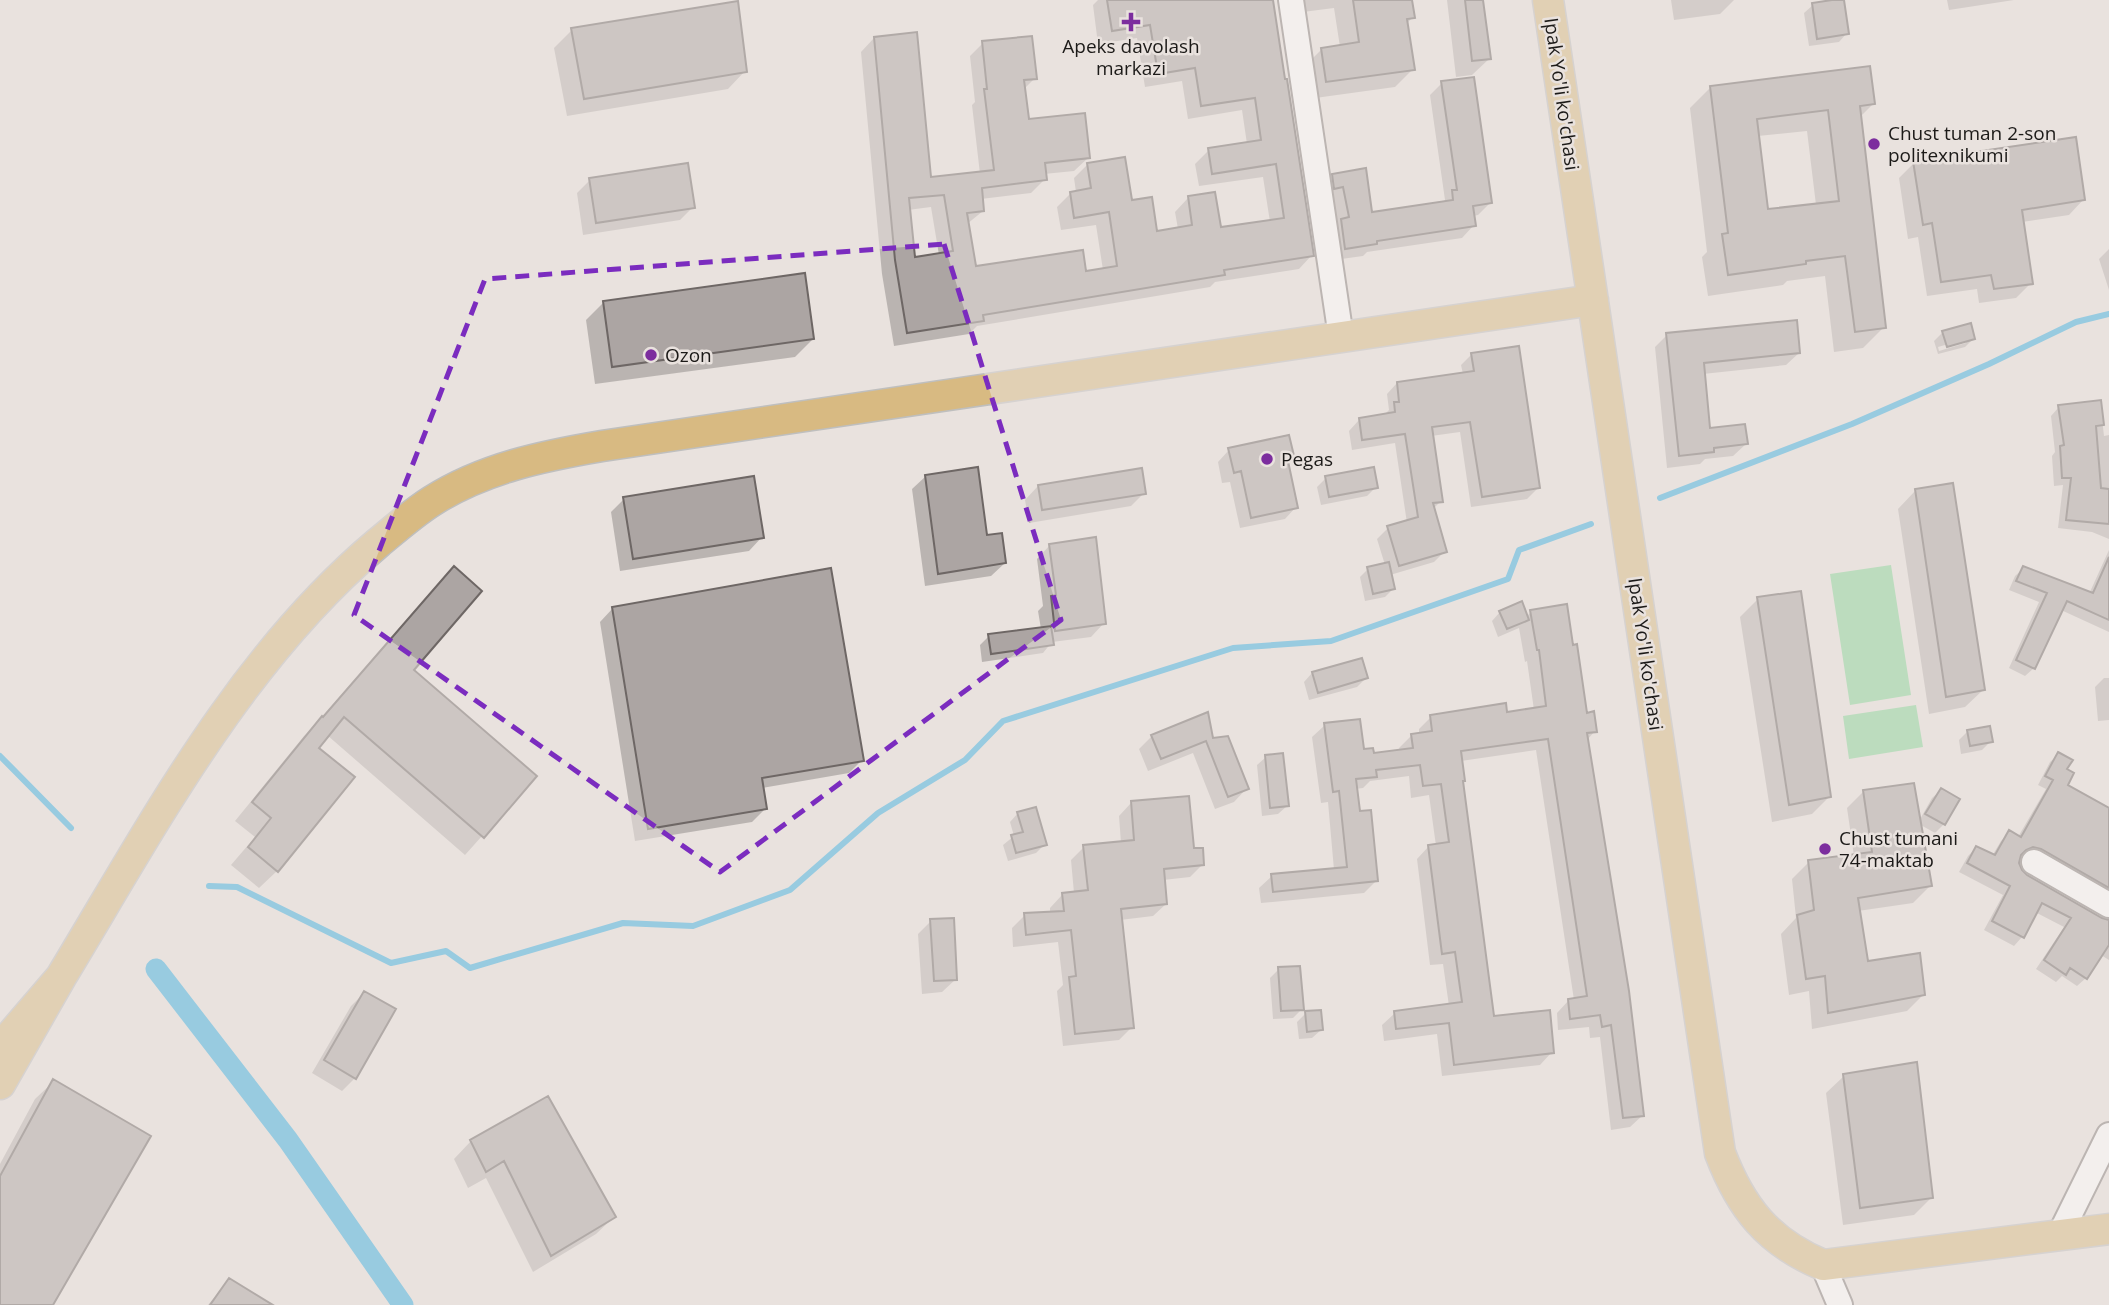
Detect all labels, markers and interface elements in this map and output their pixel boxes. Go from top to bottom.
marker: Apeks davolash markazi [1121,12,1141,32]
street label: Ipak Yo'li ko'chasi [1538,16,1586,172]
place label: Apeks davolash markazi [1062,33,1200,81]
place label: Chust tuman 2-son politexnikumi [1888,120,2056,168]
marker: Chust tuman 2-son politexnikumi [1866,136,1882,152]
place label: Ozon [665,342,712,368]
marker: Ozon [643,347,659,363]
place label: Pegas [1281,446,1333,472]
marker: Pegas [1259,451,1275,467]
street label: Ipak Yo'li ko'chasi [1622,576,1670,732]
place label: Chust tumani 74-maktab [1839,825,1958,873]
marker: Chust tumani 74-maktab [1817,841,1833,857]

